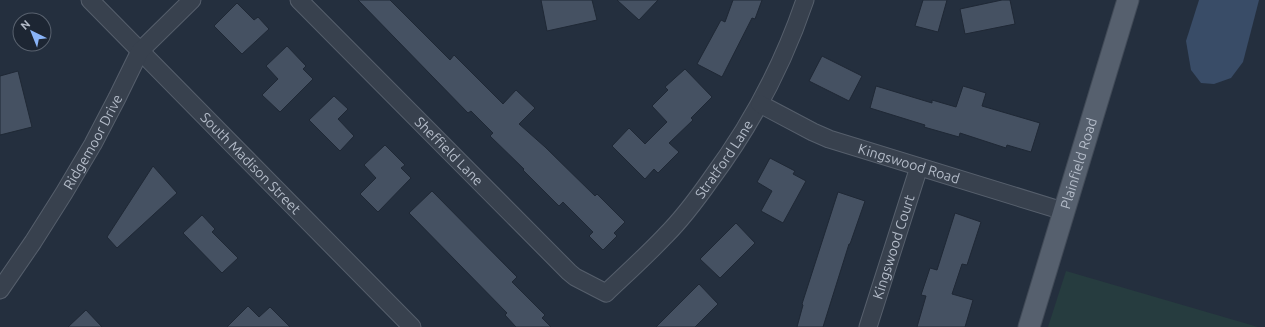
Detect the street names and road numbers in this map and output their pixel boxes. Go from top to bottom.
street label: Ridgemoor Drive [60,92,126,192]
street label: South Madison Street [197,109,304,218]
street label: Sheffield Lane [412,114,486,189]
street label: Plainfield Road [1057,116,1100,211]
street label: Stratford Lane [692,117,756,202]
street label: Kingswood Road [856,140,962,187]
street label: Kingswood Court [869,192,918,301]

